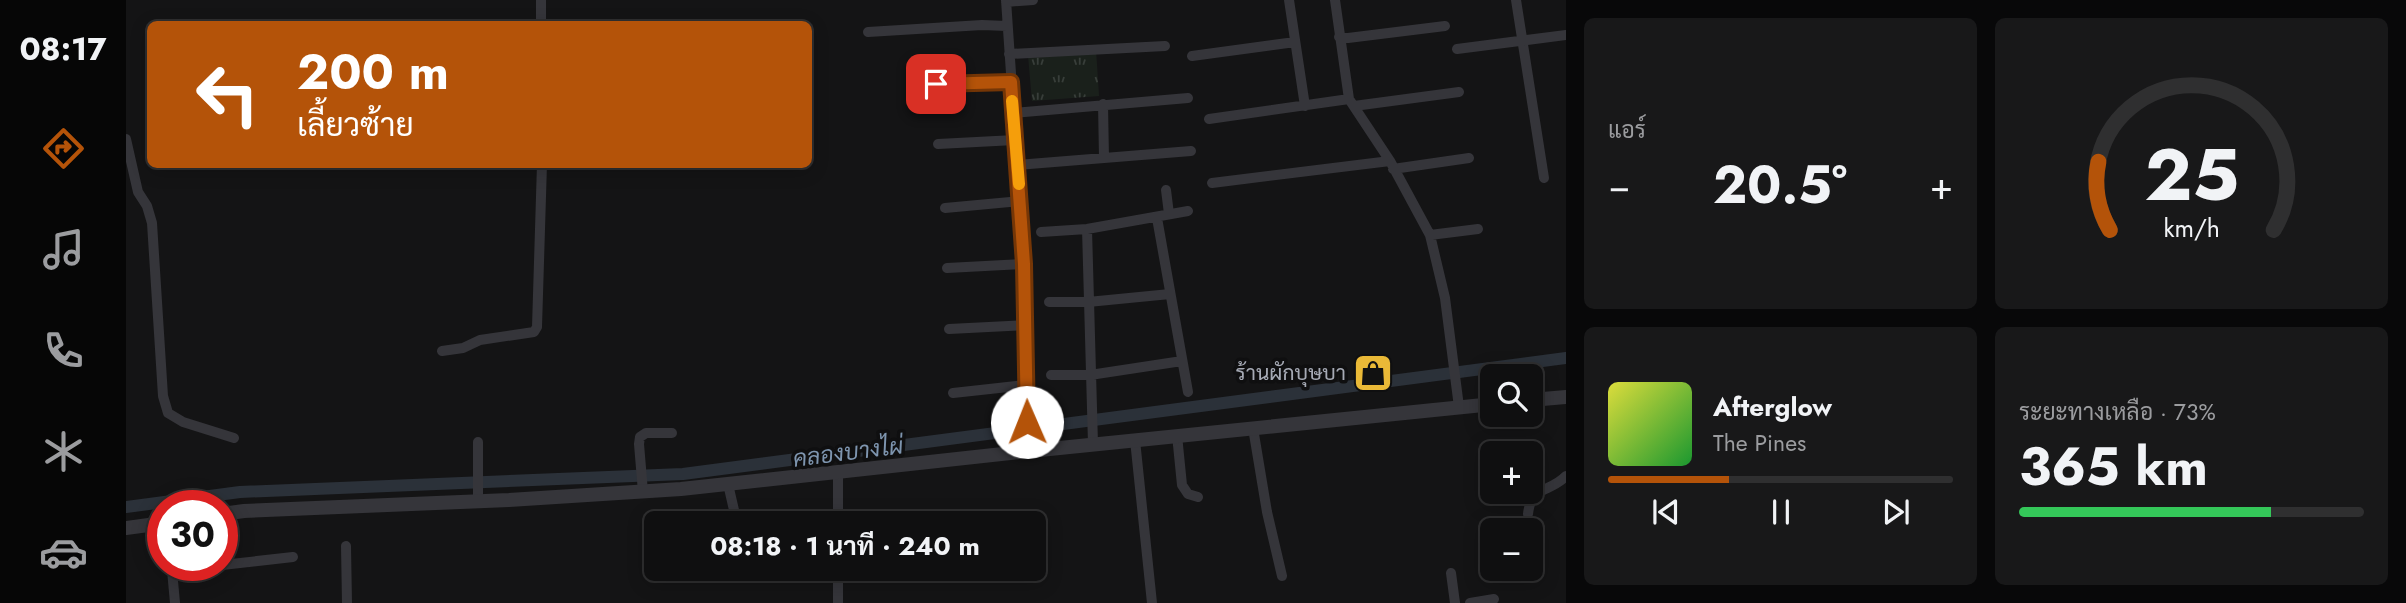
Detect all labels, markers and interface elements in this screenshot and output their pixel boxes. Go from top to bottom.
text: 08:17 [19,26,107,72]
text: 200 m [297,37,449,107]
icon: left [182,49,273,140]
pin [906,54,966,114]
icon: arrive [917,65,955,103]
text: เลี้ยวซ้าย [297,102,414,148]
text: แอร์ [1608,113,1646,147]
text: 25 [2144,122,2239,227]
icon: directions [39,124,88,173]
text: 20.5° [1713,147,1847,223]
text: − [1608,158,1630,213]
text: + [1930,158,1953,213]
text: km/h [2163,209,2220,245]
icon: music [39,225,88,274]
icon: phone [39,326,88,375]
shop icon: ร้านผักบุษบา [1352,352,1394,394]
place label: ร้านผักบุษบา [1236,358,1346,388]
map controls [1480,364,1543,581]
button: search [1480,364,1543,427]
position arrow [990,385,1064,459]
text: Afterglow [1713,388,1832,426]
text: ระยะทางเหลือ · 73% [2019,395,2216,429]
text: The Pines [1713,426,1806,460]
icon: climate [39,427,88,476]
water label: คลองบางไผ่ [791,428,906,476]
text: 365 km [2019,429,2208,505]
button: + [1480,441,1543,504]
speed limit sign: 30 [147,490,238,581]
icon: previous [1647,493,1685,531]
icon: pause [1762,493,1800,531]
icon: next [1877,493,1915,531]
button: − [1480,518,1543,581]
text: 08:18 · 1 นาที · 240 m [710,527,980,565]
icon: car [39,528,88,577]

